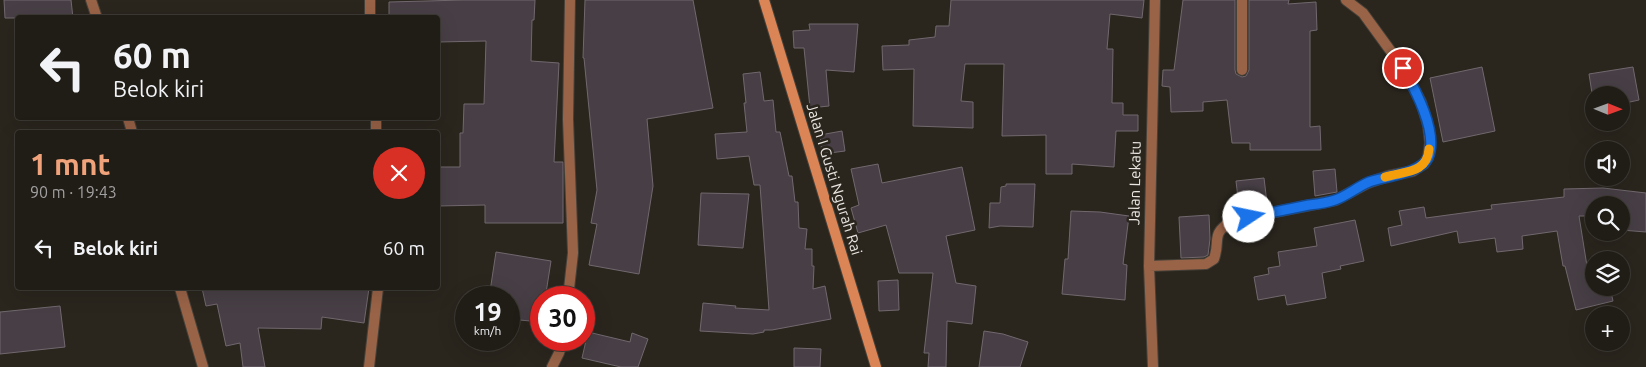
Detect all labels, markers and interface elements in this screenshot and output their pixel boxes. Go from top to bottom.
icon: left [30,35,95,100]
text: 60 m [113,35,191,75]
pin [1382,47,1424,89]
icon: arrive [1389,54,1417,82]
text: Belok kiri [113,76,204,101]
north arrow [1585,86,1630,131]
map controls [1585,86,1630,351]
street label: Jalan I Gusti Ngurah Rai [803,101,866,257]
street label: Jalan Lekatu [1125,141,1144,225]
button: sound [1585,141,1630,186]
text: 1 mnt [30,147,110,181]
button: close [373,147,425,199]
text: 90 m · 19:43 [30,183,117,201]
position arrow [1222,190,1274,242]
button: search [1585,196,1630,241]
icon: left [30,234,58,262]
text: Belok kiri [73,237,158,259]
text: 60 m [383,237,425,259]
button: layers [1585,251,1630,296]
speed limit sign: 30 [530,286,595,351]
text: 19 [473,298,502,326]
button: + [1585,306,1630,351]
text: km/h [474,324,501,337]

